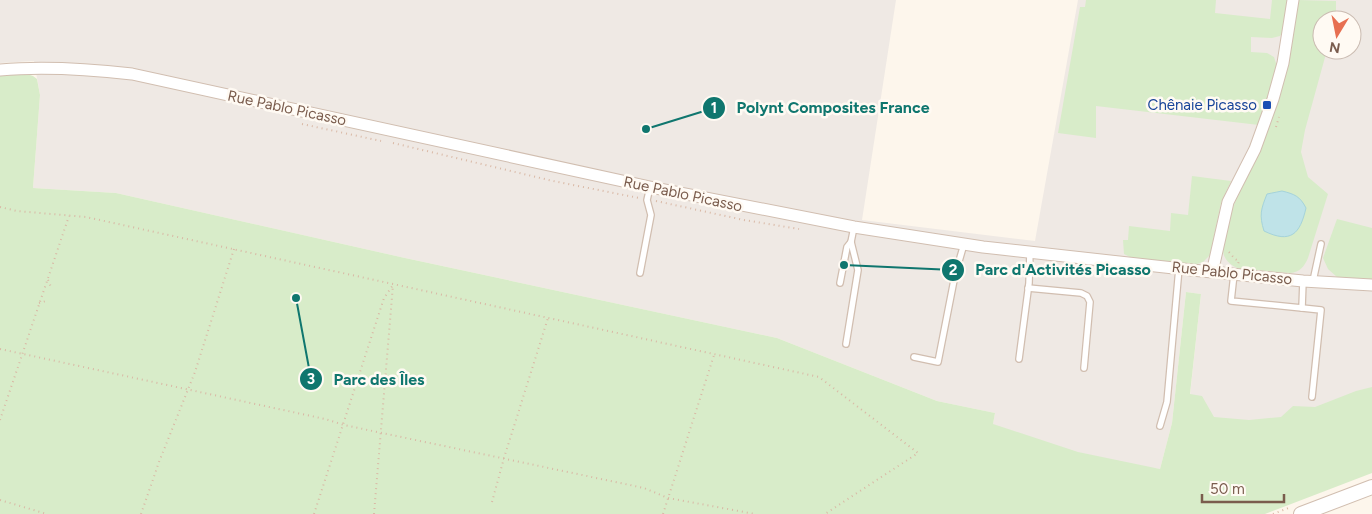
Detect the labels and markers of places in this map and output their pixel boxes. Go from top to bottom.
callout: Polynt Composites France [701,92,939,123]
place label: Chênaie Picasso [1148,96,1257,114]
marker: Chênaie Picasso [1261,99,1273,111]
callout: Parc d'Activités Picasso [940,254,1161,285]
callout: Parc des Îles [299,364,435,395]

